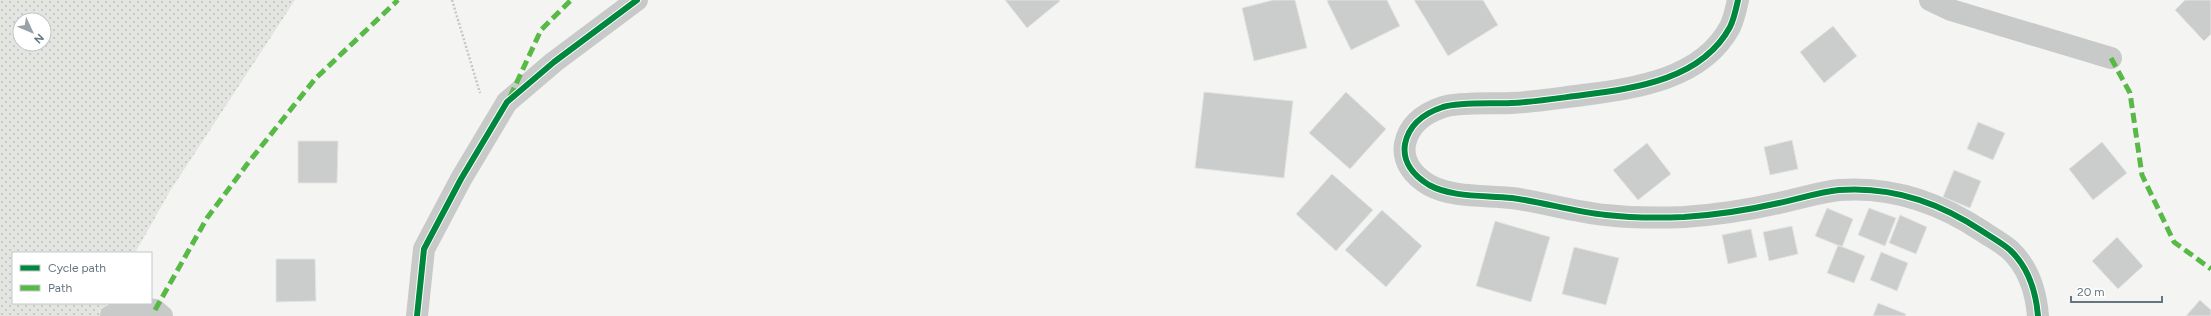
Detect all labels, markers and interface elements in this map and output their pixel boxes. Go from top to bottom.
north arrow [12,12,52,52]
text: N [31,31,46,46]
legend [12,252,152,304]
text: Cycle path [48,261,106,275]
scale bar [2071,278,2162,304]
text: Path [48,281,72,295]
text: 20 m [2077,285,2105,299]

